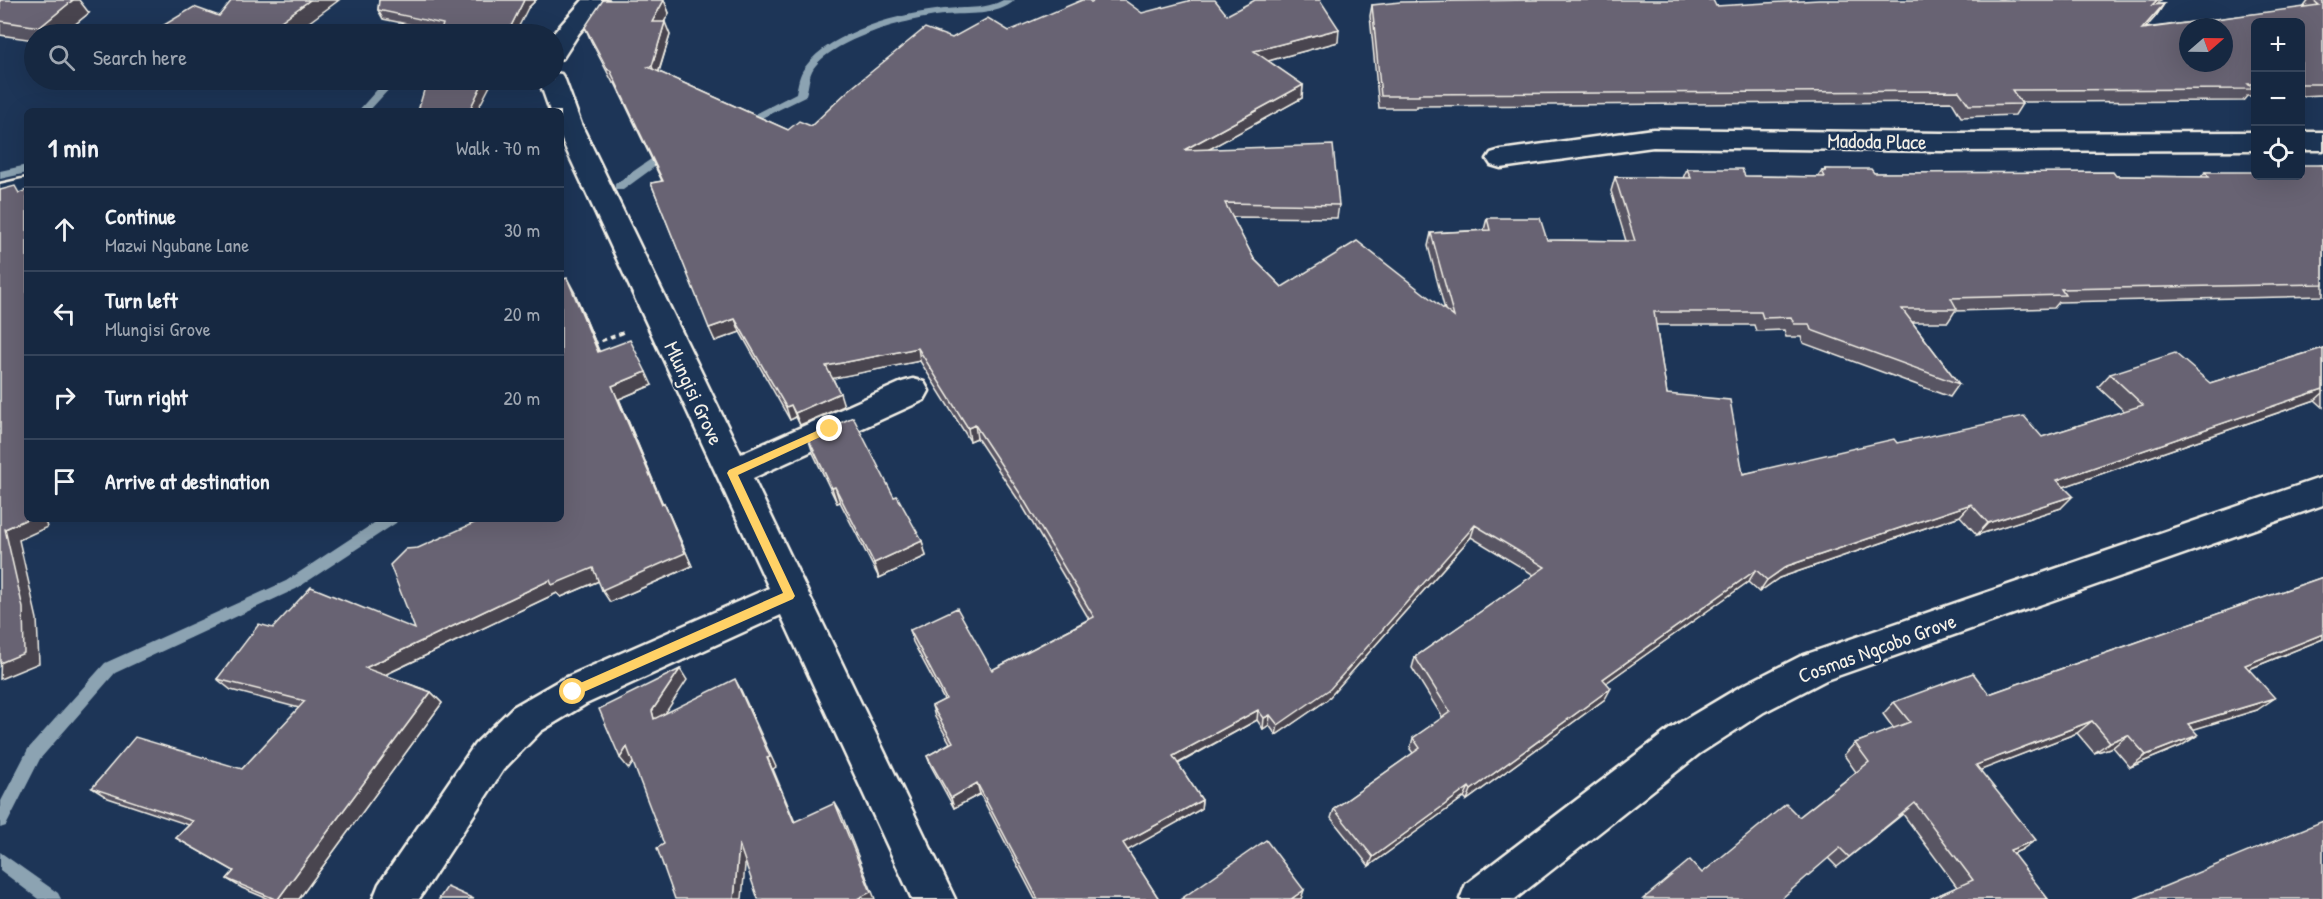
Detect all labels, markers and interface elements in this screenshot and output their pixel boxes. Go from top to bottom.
north arrow [2179,18,2233,72]
map controls [2251,18,2305,180]
button: + [2251,18,2305,72]
search box [24,24,564,90]
icon: search [45,41,78,74]
text: Search here [93,42,187,72]
button: − [2251,72,2305,126]
street label: Madoda Place [1827,126,1927,156]
button: locate [2251,126,2305,180]
text: 1 min [48,130,99,165]
text: Walk · 70 m [456,134,540,161]
text: Continue [105,201,176,231]
icon: ahead [48,213,81,246]
text: 30 m [504,216,540,243]
text: Mazwi Ngubane Lane [105,231,249,258]
text: Turn left [105,285,178,315]
icon: left [48,297,81,330]
text: 20 m [503,300,540,327]
text: Mlungisi Grove [105,315,211,342]
street label: Mlungisi Grove [657,337,731,449]
icon: right [48,381,81,414]
text: Turn right [105,382,188,412]
text: 20 m [503,384,540,411]
route end [816,415,842,441]
icon: arrive [48,465,81,498]
text: Arrive at destination [105,466,270,496]
street label: Cosmas Ngcobo Grove [1794,606,1960,690]
route start [559,678,585,704]

